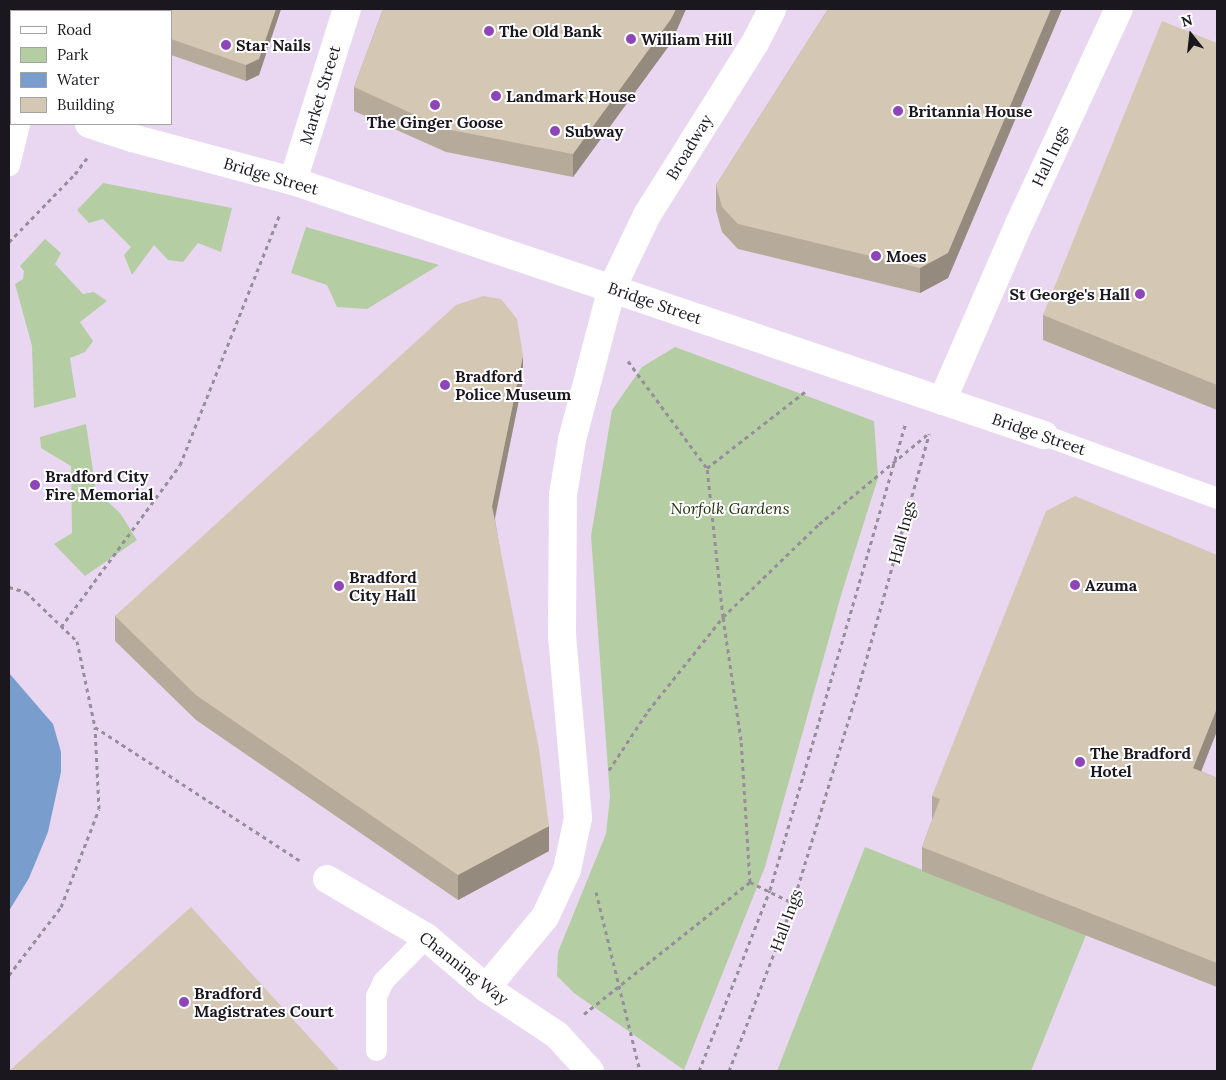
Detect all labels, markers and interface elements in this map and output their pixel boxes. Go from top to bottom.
legend [10,10,172,125]
north arrow [1166,10,1216,60]
text: N [1179,10,1195,31]
text: Road [57,20,92,39]
place label: The Old Bank [499,21,602,41]
marker: The Old Bank [483,25,495,37]
place label: William Hill [641,29,733,49]
marker: William Hill [625,33,637,45]
place label: Star Nails [236,35,311,55]
marker: Star Nails [220,39,232,51]
street label: Market Street [296,43,344,147]
text: Park [57,45,88,64]
text: Water [57,70,99,89]
place label: Landmark House [506,86,636,106]
marker: Landmark House [490,90,502,102]
text: Building [57,95,114,114]
marker: The Ginger Goose [429,99,441,111]
place label: Britannia House [908,101,1032,121]
marker: Britannia House [892,105,904,117]
street label: Broadway [662,111,716,183]
place label: The Ginger Goose [367,112,503,132]
place label: Subway [565,121,623,141]
street label: Hall Ings [1028,123,1072,189]
marker: Subway [549,125,561,137]
street label: Bridge Street [221,153,321,199]
place label: Moes [886,246,927,266]
marker: Moes [870,250,882,262]
street label: Bridge Street [606,278,704,328]
place label: St George's Hall [1009,284,1130,304]
marker: St George's Hall [1134,288,1146,300]
place label: Bradford Police Museum [455,366,571,404]
marker: Bradford Police Museum [439,379,451,391]
street label: Bridge Street [990,409,1088,459]
place label: Bradford City Fire Memorial [45,466,153,504]
marker: Bradford City Fire Memorial [29,479,41,491]
park label: Norfolk Gardens [670,498,790,518]
street label: Hall Ings [884,498,920,566]
place label: Bradford City Hall [349,567,417,605]
place label: Azuma [1085,575,1137,595]
marker: Azuma [1069,579,1081,591]
marker: Bradford City Hall [333,580,345,592]
place label: The Bradford Hotel [1090,743,1191,781]
marker: The Bradford Hotel [1074,756,1086,768]
street label: Hall Ings [766,886,806,954]
street label: Channing Way [416,927,512,1009]
place label: Bradford Magistrates Court [194,983,334,1021]
marker: Bradford Magistrates Court [178,996,190,1008]

